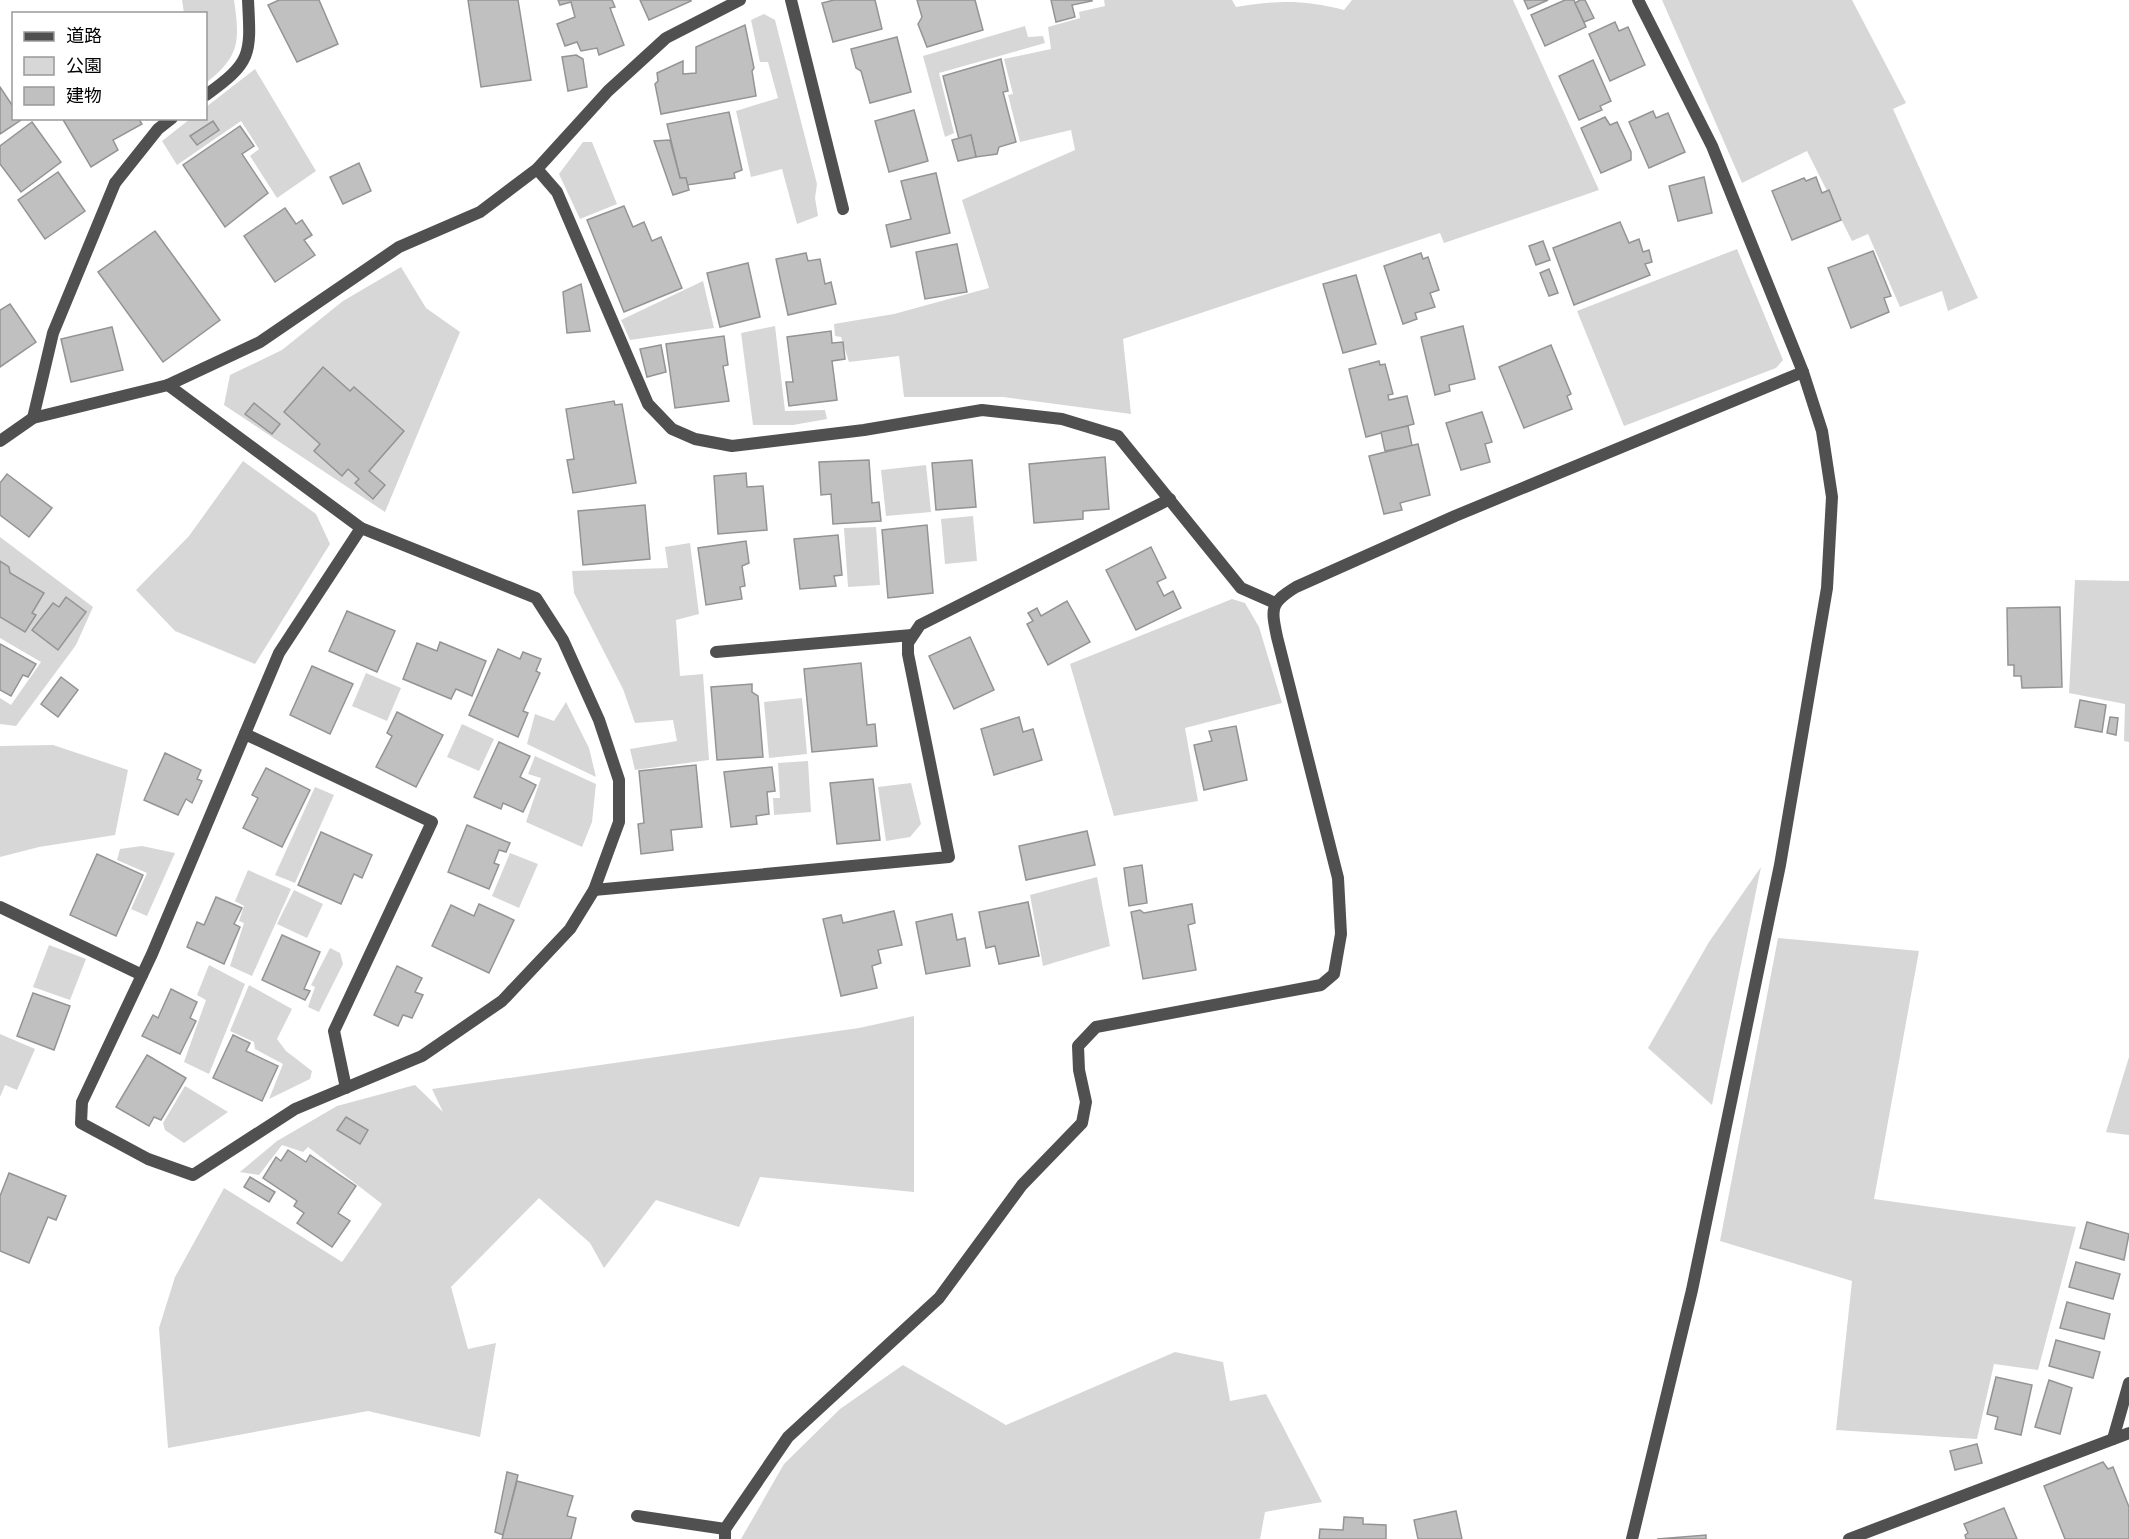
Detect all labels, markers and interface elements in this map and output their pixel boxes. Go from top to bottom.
legend [12,12,207,120]
text: 道路 [66,24,102,46]
text: 公園 [66,54,102,76]
text: 建物 [66,84,102,106]

